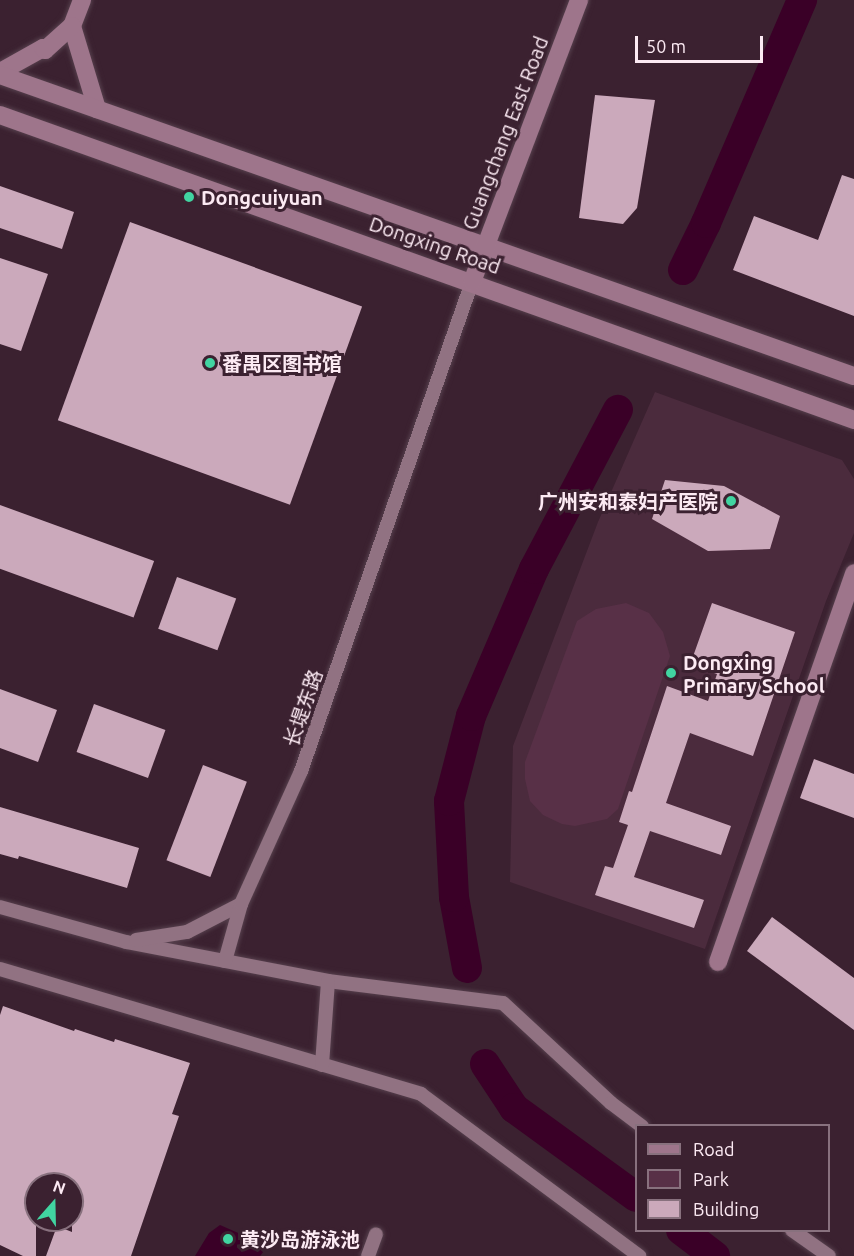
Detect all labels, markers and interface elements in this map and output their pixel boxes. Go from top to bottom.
scale bar [638,24,766,62]
street label: Guangchang East Road [457,33,553,233]
text: 50 m [646,36,686,56]
place label: Dongcuiyuan [201,185,323,209]
marker: Dongcuiyuan [182,190,196,204]
street label: Dongxing Road [366,211,504,279]
place label: 番禺区图书馆 [222,351,342,375]
marker: 番禺区图书馆 [203,356,217,370]
place label: 广州安和泰妇产医院 [538,489,718,513]
marker: 广州安和泰妇产医院 [722,492,740,510]
place label: Dongxing Primary School [683,650,825,697]
street label: 长堤东路 [279,666,327,750]
marker: Dongxing Primary School [664,666,678,680]
legend [635,1124,830,1232]
text: Road [693,1139,735,1159]
text: Park [693,1169,729,1189]
north arrow [24,1172,84,1232]
text: N [51,1176,68,1197]
text: Building [693,1199,759,1219]
place label: 黄沙岛游泳池 [240,1227,360,1251]
marker: 黄沙岛游泳池 [221,1232,235,1246]

